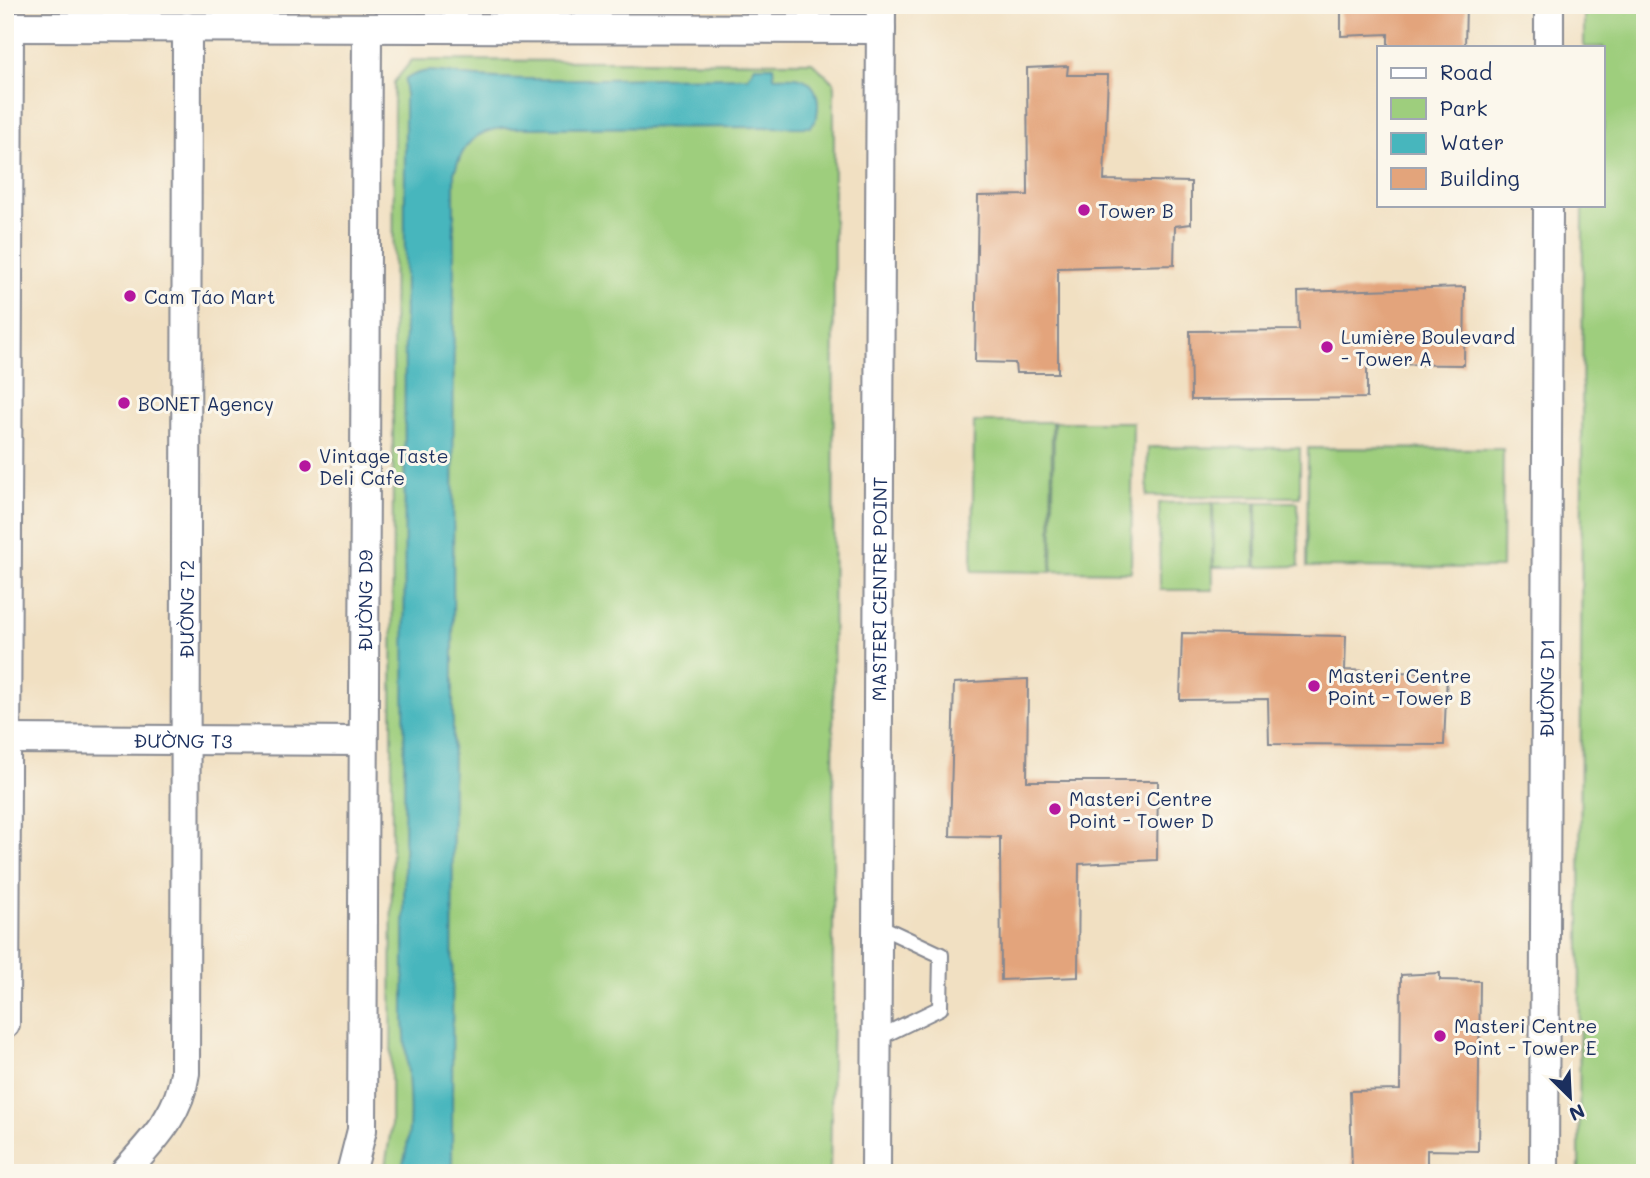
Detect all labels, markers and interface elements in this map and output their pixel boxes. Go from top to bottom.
legend [1377,46,1604,206]
text: Road [1440,58,1492,85]
text: Park [1440,94,1488,121]
text: Water [1440,128,1504,155]
text: Building [1440,164,1520,191]
place label: Tower B [1098,198,1174,223]
marker: Tower B [1076,202,1092,218]
place label: Cam Táo Mart [144,284,275,309]
marker: Cam Táo Mart [122,288,138,304]
place label: Lumière Boulevard - Tower A [1341,324,1515,371]
marker: Lumière Boulevard - Tower A [1319,339,1335,355]
place label: BONET Agency [138,391,274,416]
marker: BONET Agency [116,395,132,411]
place label: Vintage Taste Deli Cafe [319,443,448,490]
marker: Vintage Taste Deli Cafe [297,458,313,474]
street label: MASTERI CENTRE POINT [866,476,891,702]
street label: ĐƯỜNG D9 [352,550,377,651]
street label: ĐƯỜNG T2 [173,560,198,658]
street label: ĐƯỜNG D1 [1533,639,1559,737]
place label: Masteri Centre Point - Tower B [1328,663,1472,710]
marker: Masteri Centre Point - Tower B [1306,678,1322,694]
street label: ĐƯỜNG T3 [133,727,233,753]
place label: Masteri Centre Point - Tower D [1069,786,1214,833]
marker: Masteri Centre Point - Tower D [1047,801,1063,817]
place label: Masteri Centre Point - Tower E [1454,1013,1597,1060]
marker: Masteri Centre Point - Tower E [1432,1028,1448,1044]
north arrow [1534,1062,1604,1132]
text: N [1565,1099,1589,1127]

